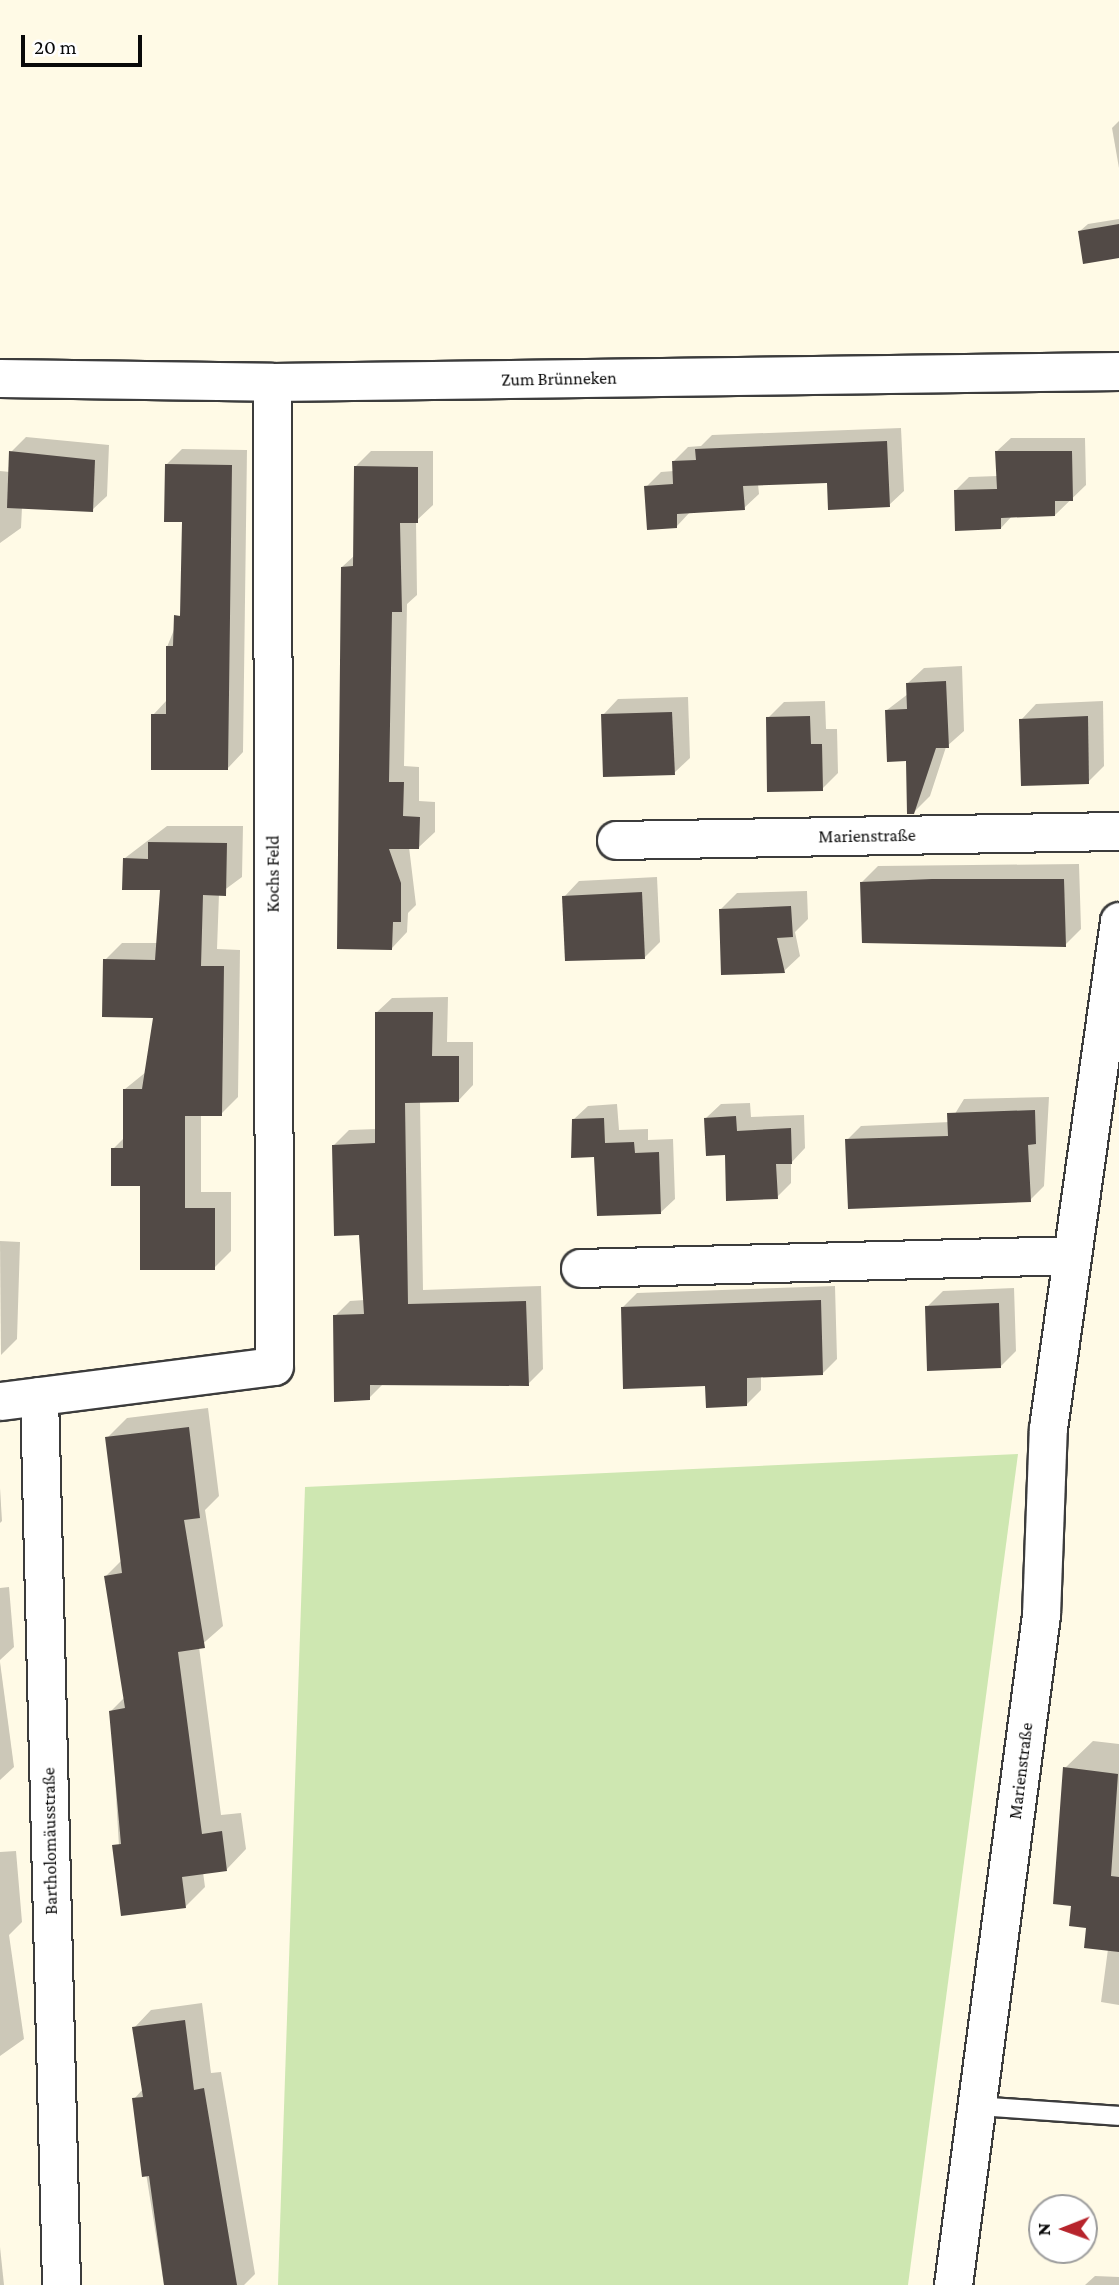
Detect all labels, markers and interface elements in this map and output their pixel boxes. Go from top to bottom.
scale bar [24,21,145,65]
text: 20 m [34,35,77,59]
street label: Zum Brünneken [501,367,617,391]
street label: Marienstraße [818,824,916,848]
street label: Kochs Feld [262,835,284,913]
street label: Marienstraße [1004,1721,1038,1821]
street label: Bartholomäusstraße [38,1767,62,1915]
north arrow [1028,2194,1098,2264]
text: N [1033,2223,1054,2236]

